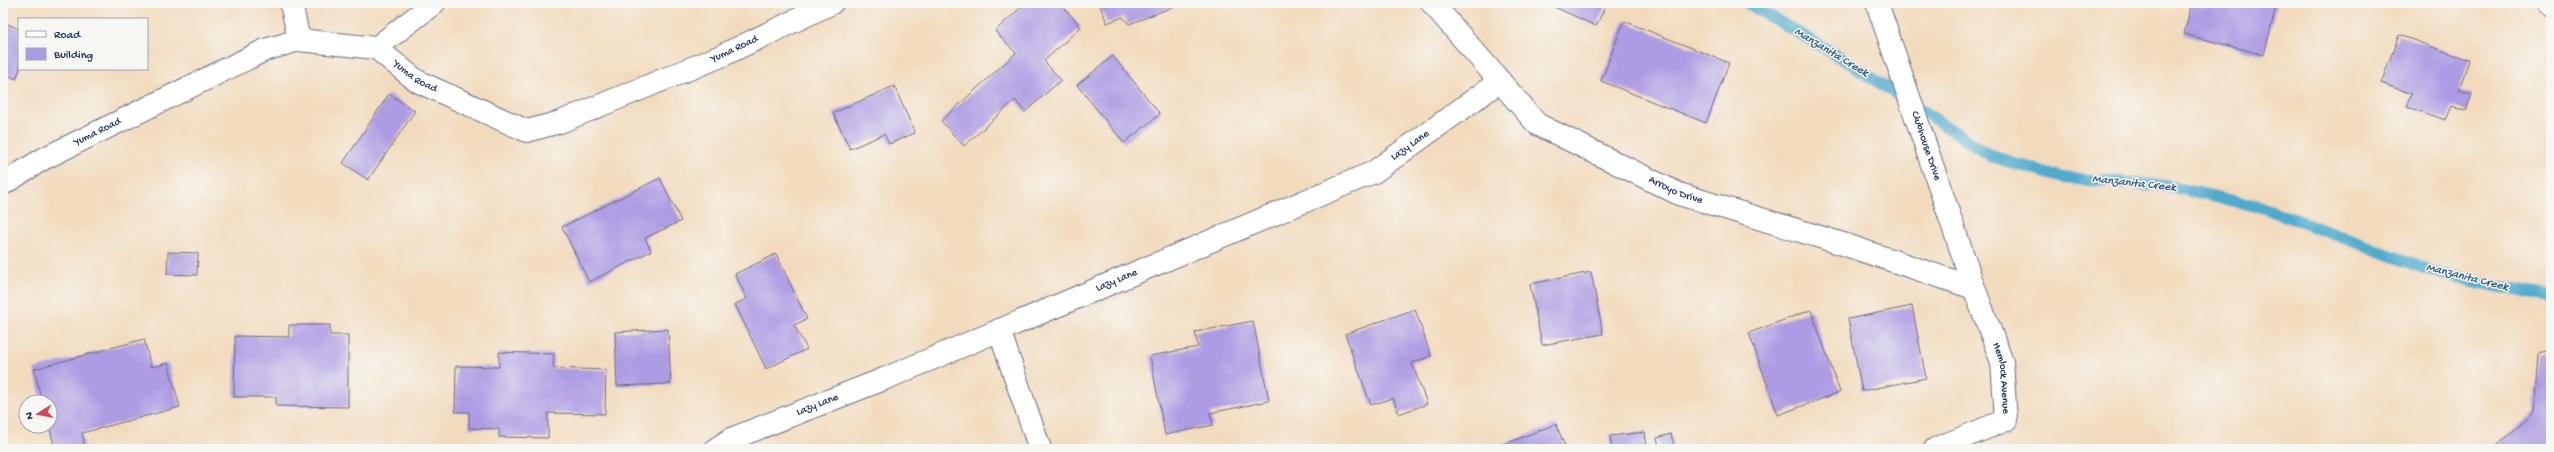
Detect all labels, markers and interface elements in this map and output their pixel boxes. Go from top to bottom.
legend [18,18,148,70]
water label: Manzanita Creek [1791,25,1872,81]
text: Road [54,29,81,43]
street label: Yuma Road [708,33,761,66]
text: Building [53,49,93,63]
street label: Yuma Road [390,57,440,96]
street label: Clubhouse Drive [1908,110,1943,183]
street label: Yuma Road [71,115,124,149]
street label: Lazy Lane [1389,128,1432,164]
water label: Manzanita Creek [2092,173,2178,196]
street label: Arroyo Drive [1646,174,1704,207]
water label: Manzanita Creek [2425,261,2511,295]
street label: Lazy Lane [1094,266,1140,295]
street label: Hemlock Avenue [1989,341,2012,415]
street label: Lazy Lane [795,391,841,419]
north arrow [18,394,58,434]
text: N [24,411,37,420]

